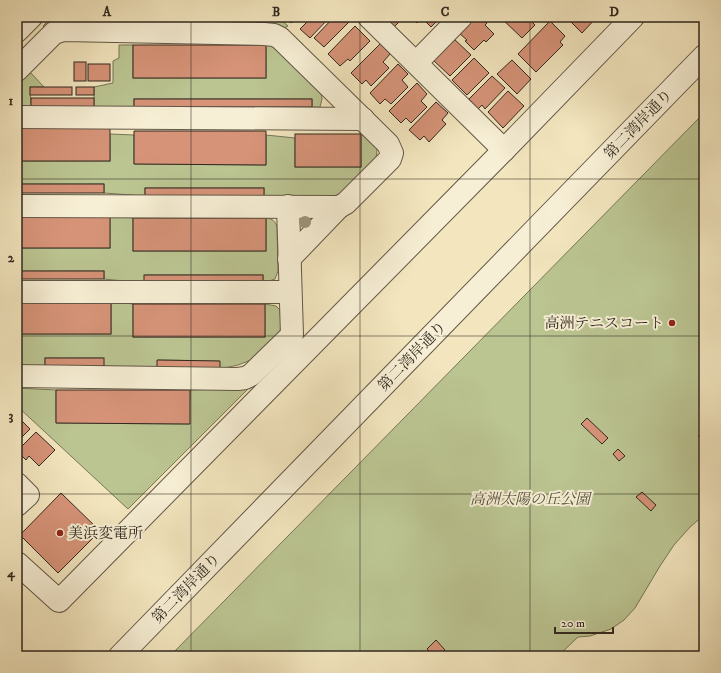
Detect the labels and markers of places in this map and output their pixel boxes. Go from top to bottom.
place label: 高洲テニスコート [545,314,664,333]
marker: 高洲テニスコート [667,318,677,328]
place label: 美浜変電所 [68,524,143,543]
marker: 美浜変電所 [55,528,65,538]

